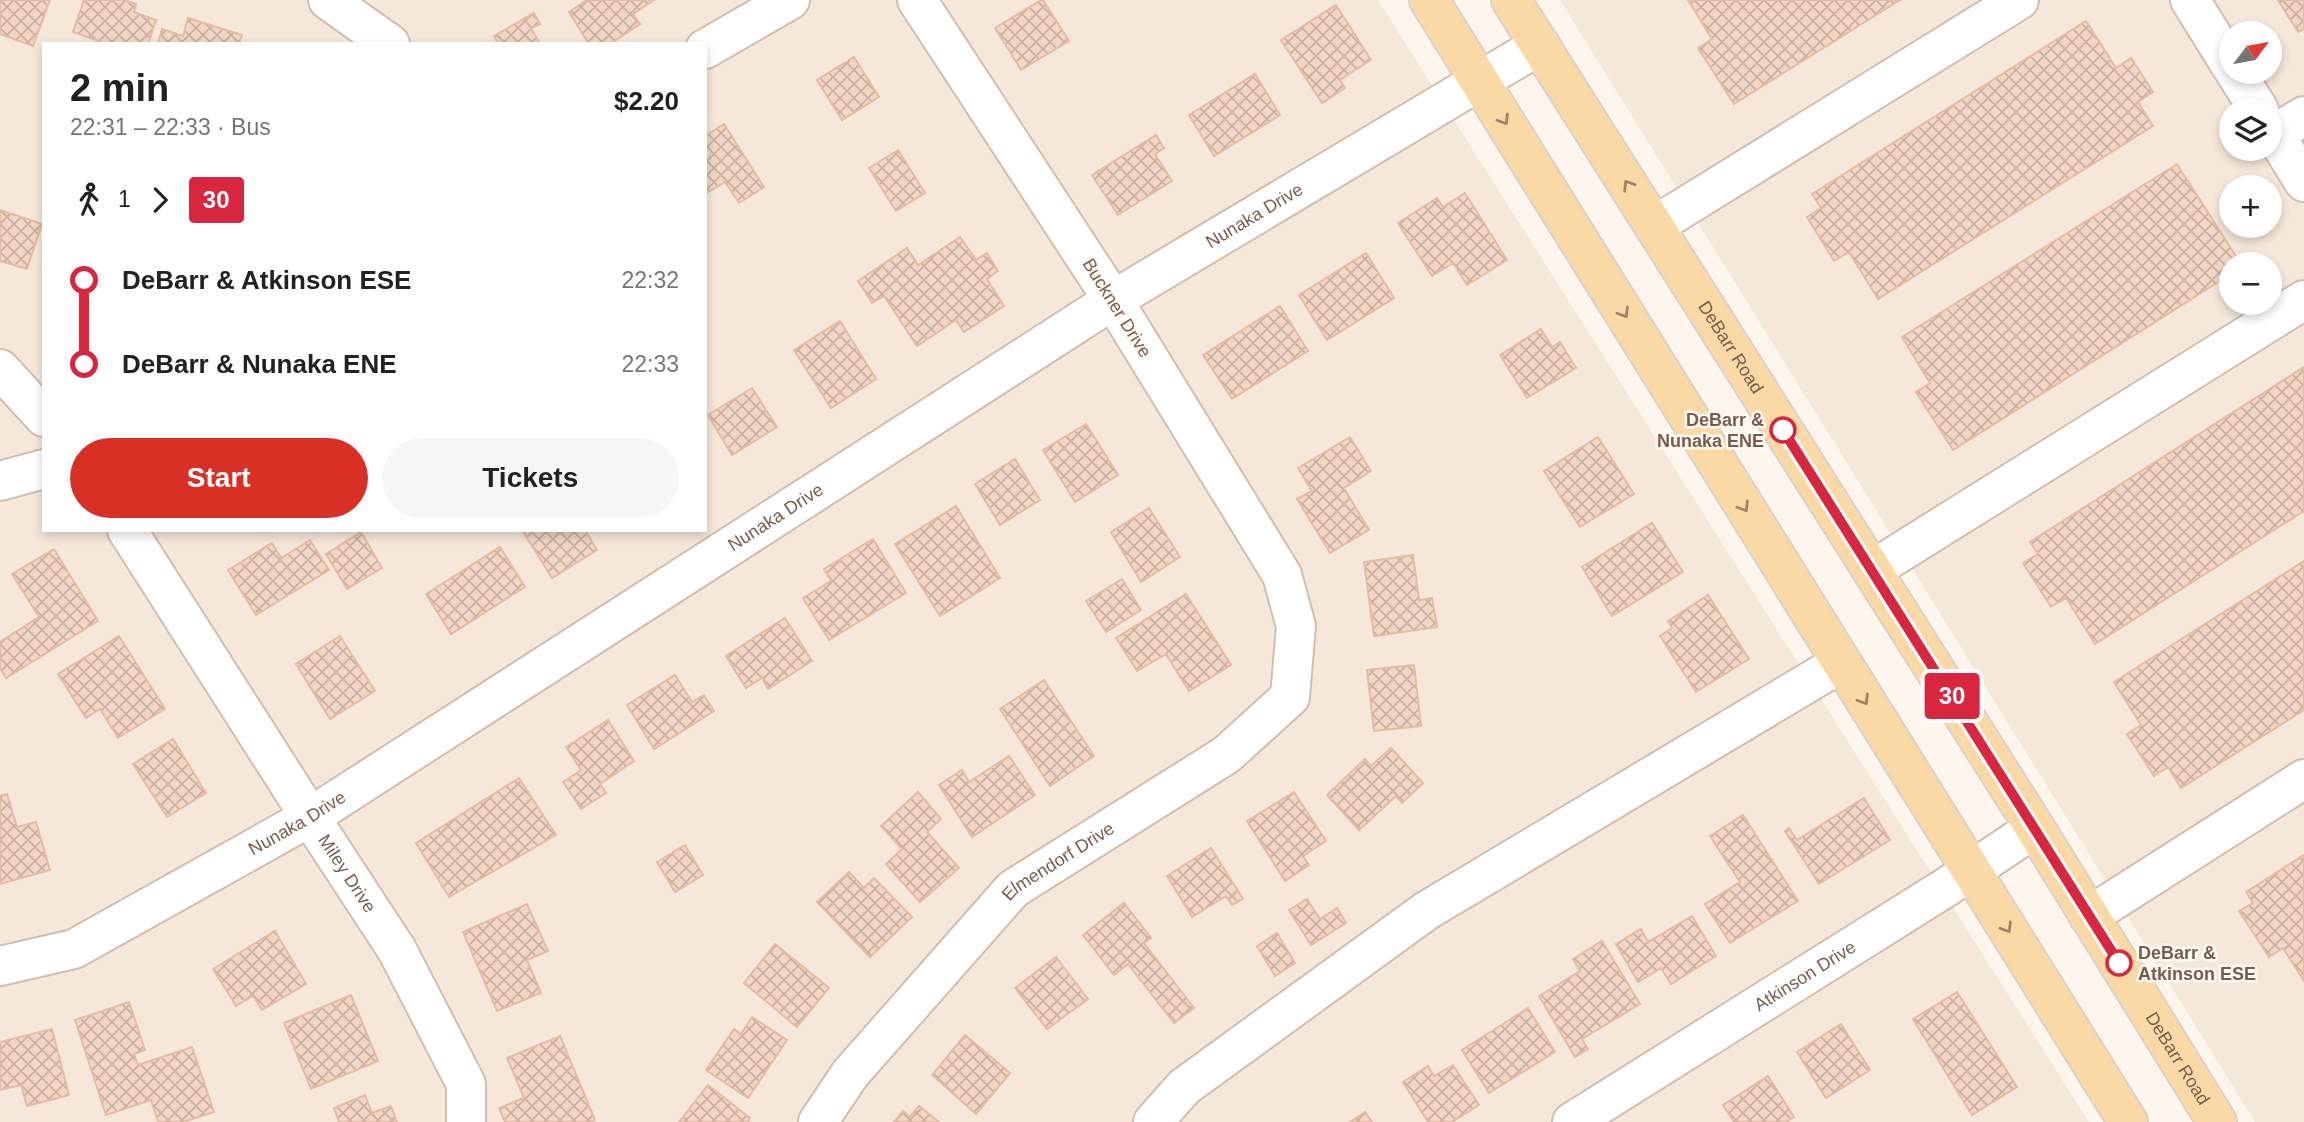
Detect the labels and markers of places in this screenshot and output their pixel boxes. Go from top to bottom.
place label: DeBarr & Nunaka ENE [1657,410,1764,451]
marker: DeBarr & Nunaka ENE [1770,417,1796,443]
place label: DeBarr & Atkinson ESE [2138,943,2256,984]
marker: DeBarr & Atkinson ESE [2106,950,2132,976]

